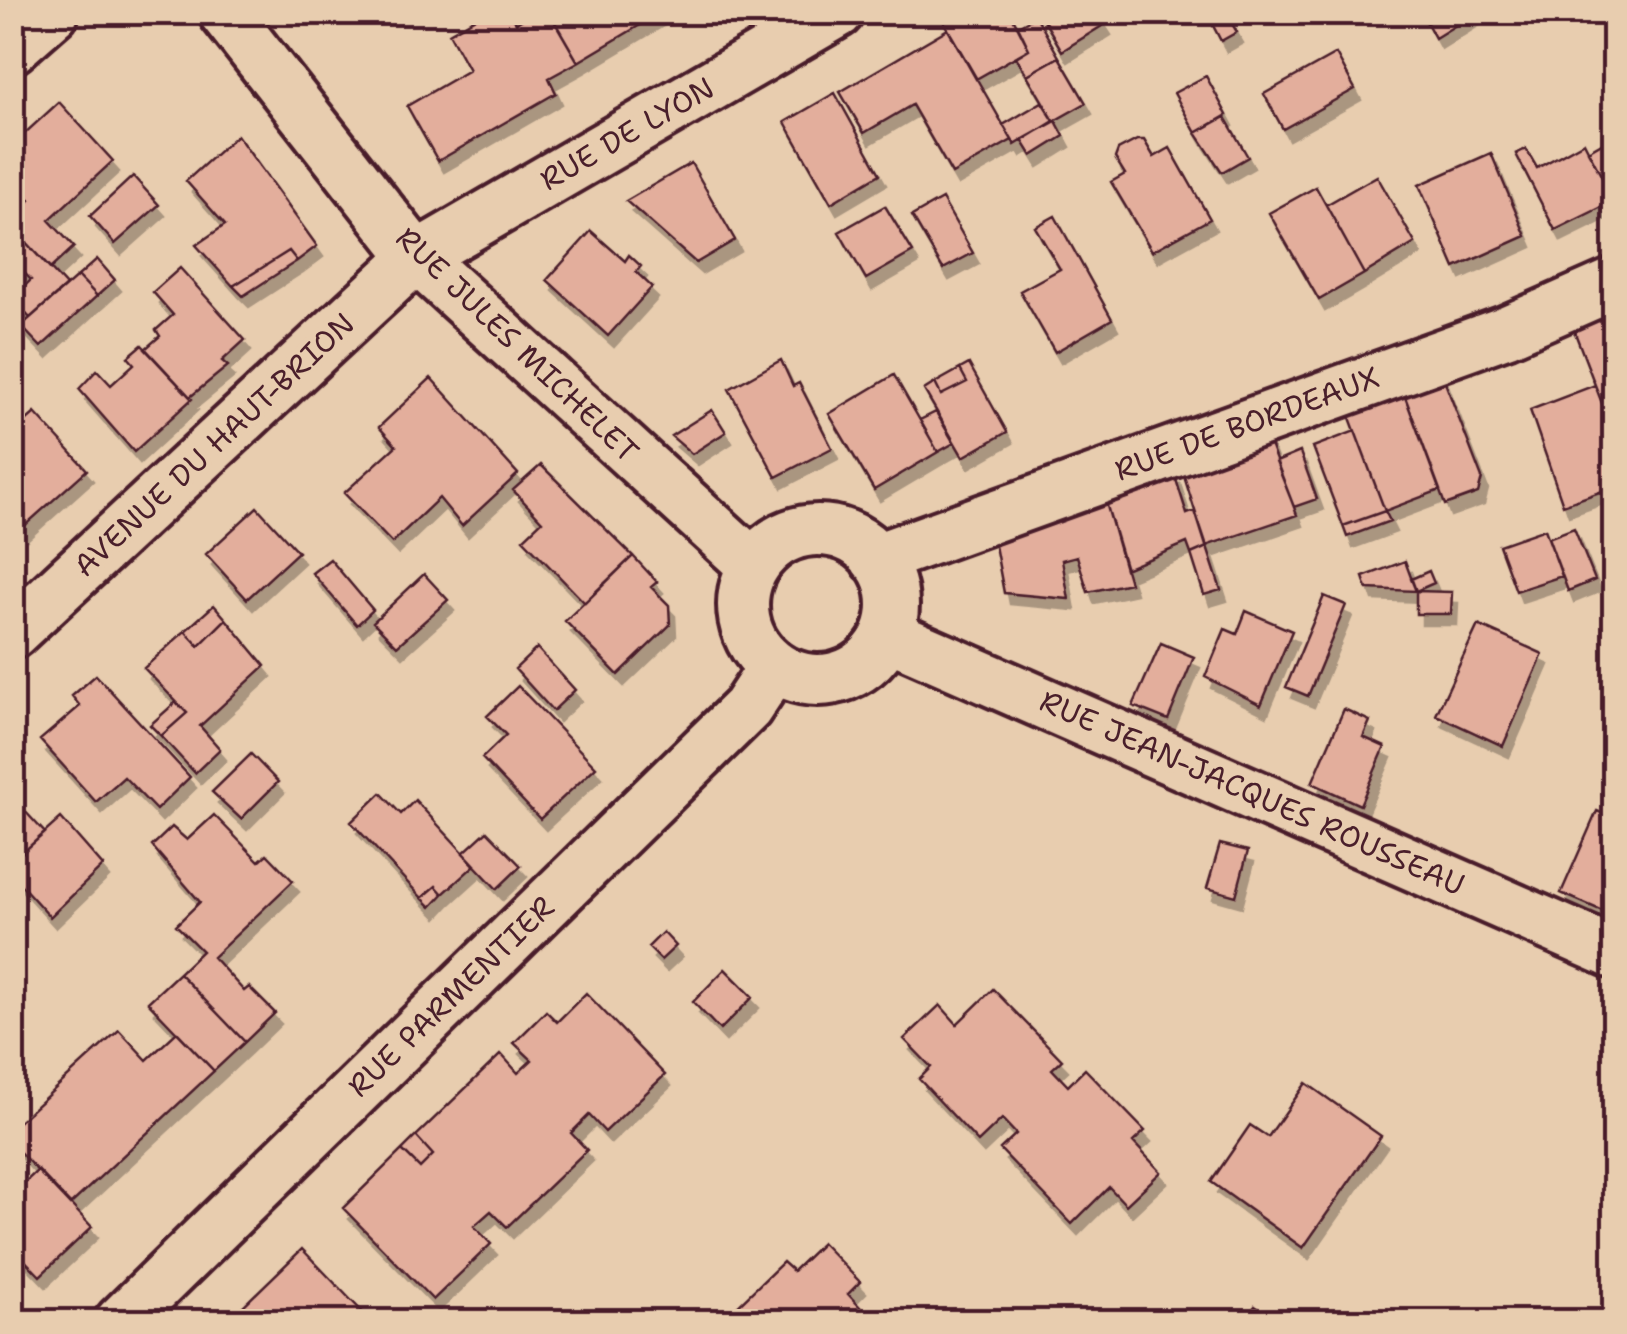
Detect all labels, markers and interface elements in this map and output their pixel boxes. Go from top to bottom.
street label: RUE DE LYON [532,67,721,200]
street label: RUE JULES MICHELET [387,218,648,472]
street label: AVENUE DU HAUT-BRION [64,303,363,586]
street label: RUE DE BORDEAUX [1109,357,1385,490]
street label: RUE JEAN-JACQUES ROUSSEAU [1033,680,1471,905]
street label: RUE PARMENTIER [338,887,563,1106]

